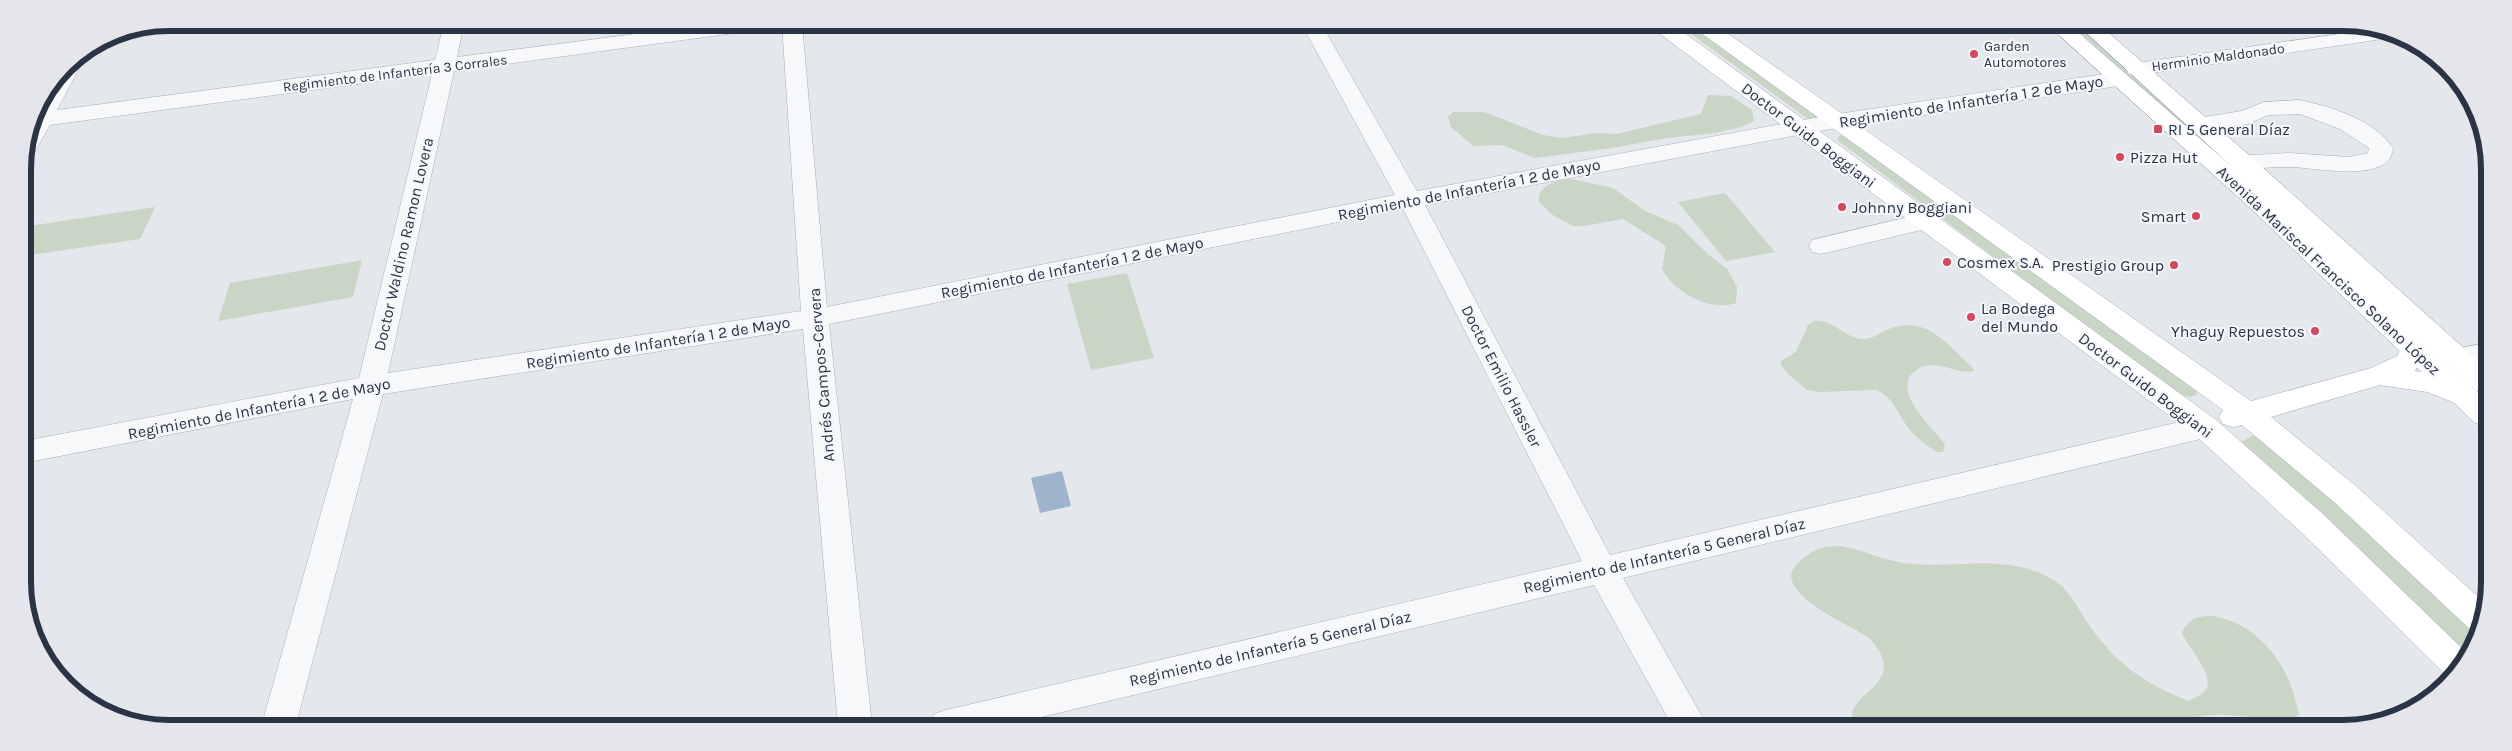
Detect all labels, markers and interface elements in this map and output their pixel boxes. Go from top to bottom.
place label: Garden Automotores [1984,38,2067,71]
street label: Herminio Maldonado [2151,40,2286,75]
marker: Garden Automotores [1968,48,1980,60]
street label: Regimiento de Infantería 3 Corrales [282,51,508,96]
street label: Regimiento de Infantería 1 2 de Mayo [1838,71,2105,132]
street label: Doctor Guido Boggiani [1738,79,1880,192]
place label: RI 5 General Díaz [2168,120,2290,139]
marker: RI 5 General Díaz [2152,123,2164,135]
street label: Doctor Waldino Ramon Lovera [370,136,437,353]
place label: Pizza Hut [2130,148,2198,167]
marker: Pizza Hut [2114,151,2126,163]
street label: Regimiento de Infantería 1 2 de Mayo [1336,155,1602,224]
street label: Avenida Mariscal Francisco Solano López [2213,162,2444,379]
place label: Johnny Boggiani [1852,198,1972,217]
marker: Johnny Boggiani [1836,201,1848,213]
place label: Smart [2141,207,2186,226]
marker: Smart [2190,210,2202,222]
street label: Regimiento de Infantería 1 2 de Mayo [939,233,1205,302]
place label: Cosmex S.A. [1957,253,2044,272]
marker: Cosmex S.A. [1941,256,1953,268]
place label: Prestigio Group [2052,256,2164,275]
marker: Prestigio Group [2168,259,2180,271]
street label: Andrés Campos-Cervera [804,287,839,463]
place label: La Bodega del Mundo [1981,299,2058,336]
street label: Doctor Emilio Hassler [1457,302,1546,451]
marker: La Bodega del Mundo [1965,311,1977,323]
street label: Regimiento de Infantería 1 2 de Mayo [525,312,792,373]
place label: Yhaguy Repuestos [2171,322,2305,341]
marker: Yhaguy Repuestos [2309,325,2321,337]
street label: Doctor Guido Boggiani [2075,329,2217,442]
street label: Regimiento de Infantería 1 2 de Mayo [126,374,392,443]
street label: Regimiento de Infantería 5 General Díaz [1521,514,1807,597]
street label: Regimiento de Infantería 5 General Díaz [1127,607,1413,690]

